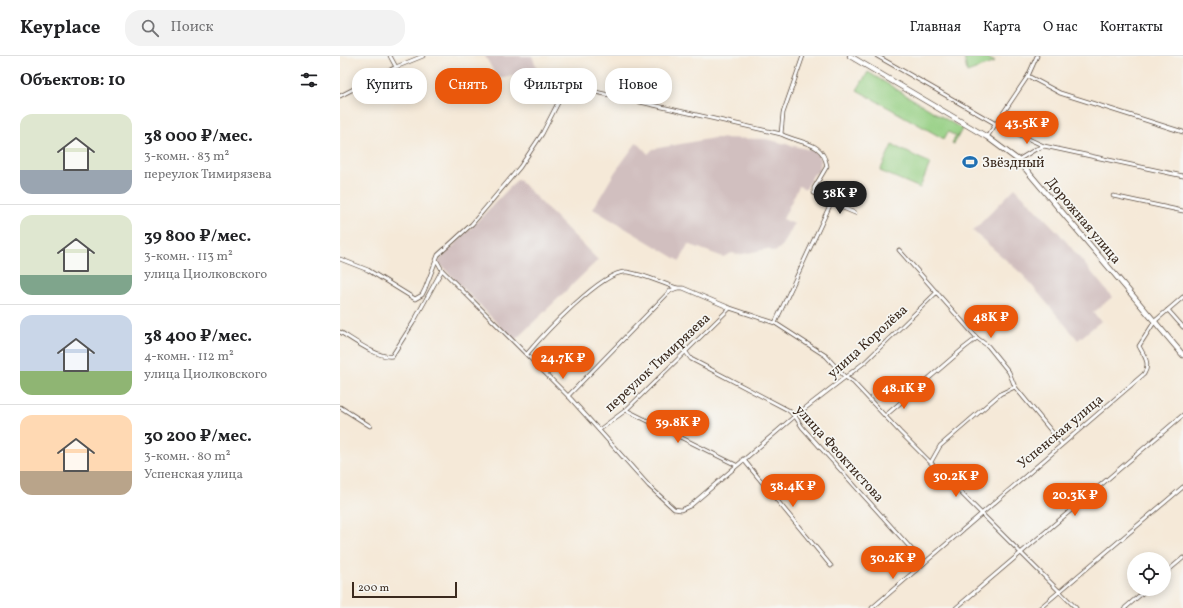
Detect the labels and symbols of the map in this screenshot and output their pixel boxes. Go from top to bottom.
pin: 43.5K ₽ [990,111,1064,145]
sports icon: Звёздный [961,153,979,171]
place label: Звёздный [982,154,1045,173]
street label: Дорожная улица [1041,173,1125,268]
pin: 38K ₽ [812,181,868,215]
street label: улица Королёва [824,301,912,383]
pin: 48K ₽ [963,305,1019,339]
street label: переулок Тимирязева [601,309,715,417]
pin: 24.7K ₽ [526,346,600,380]
pin: 48.1K ₽ [867,376,941,410]
street label: Успенская улица [1014,391,1108,474]
street label: улица Феоктистова [790,401,888,507]
pin: 39.8K ₽ [641,410,715,444]
pin: 30.2K ₽ [919,464,993,498]
pin: 38.4K ₽ [756,474,830,508]
pin: 20.3K ₽ [1038,483,1112,517]
pin: 30.2K ₽ [856,546,930,580]
scale bar [352,580,457,599]

